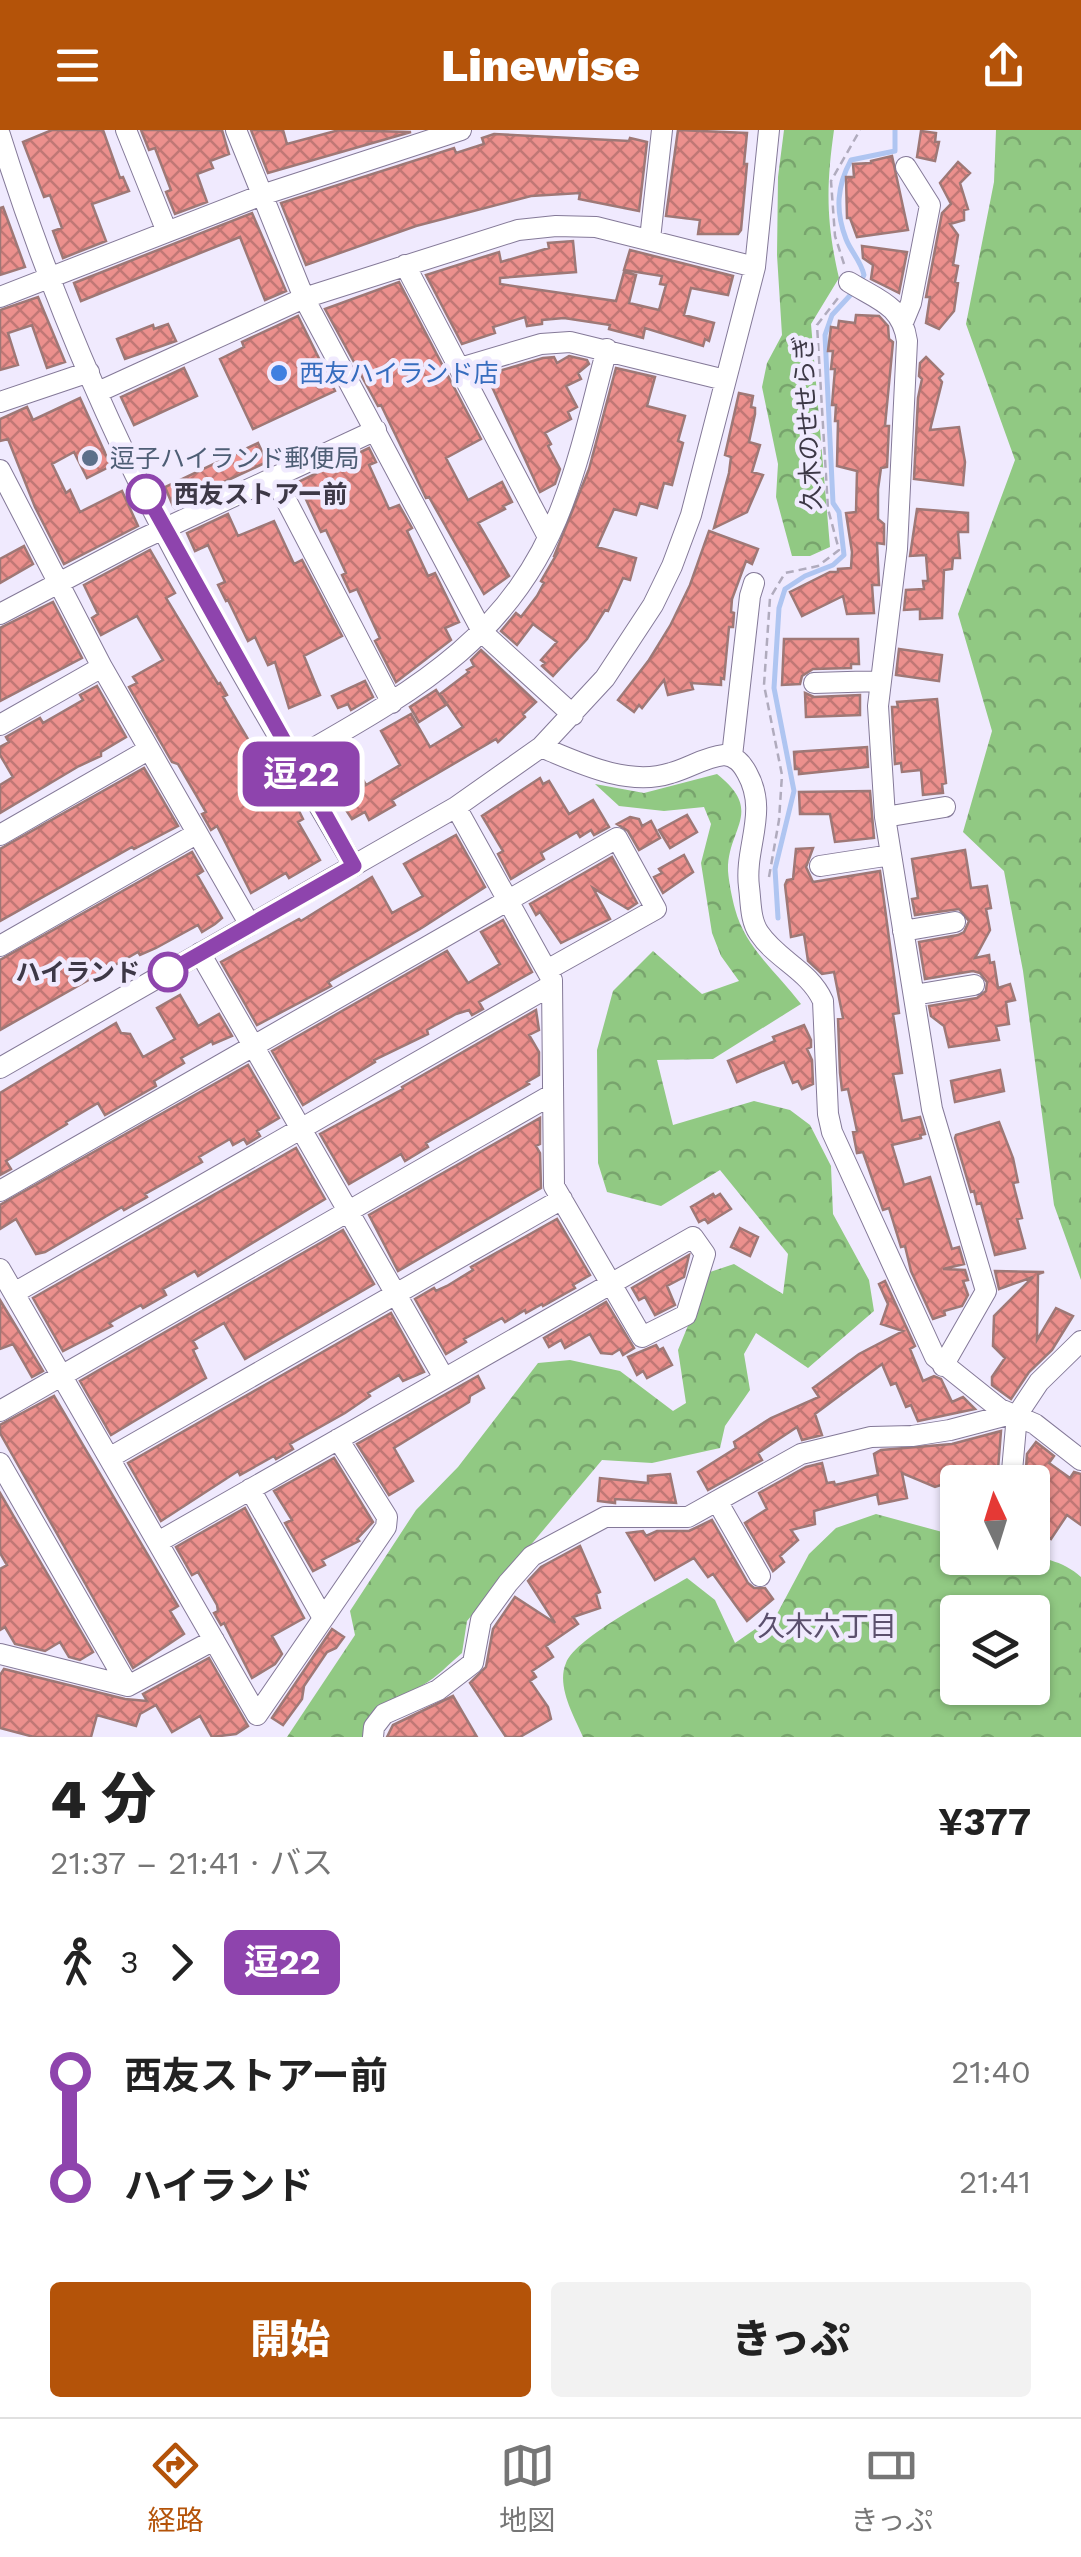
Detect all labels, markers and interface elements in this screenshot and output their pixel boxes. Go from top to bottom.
icon: menu [50,38,105,93]
icon: share [976,38,1031,93]
text: Linewise [441,39,640,92]
street label: 久木のせせらぎ [788,335,827,511]
place label: 西友ハイランド店 [299,359,499,388]
marker: 西友ハイランド店 [268,362,290,384]
place label: 逗子ハイランド郵便局 [110,444,360,473]
marker: 逗子ハイランド郵便局 [79,447,101,469]
marker: 西友ストアー前 [127,475,165,513]
place label: 西友ストアー前 [174,480,348,509]
line badge: 逗22 [244,742,358,806]
text: 逗22 [263,753,339,795]
marker: ハイランド [149,953,187,991]
place label: ハイランド [15,958,140,987]
north arrow [940,1465,1050,1575]
map controls [940,1465,1050,1705]
button: layers [940,1595,1050,1705]
district label: 久木六丁目 [757,1610,897,1643]
text: 4 分 [50,1767,156,1831]
text: ¥377 [938,1800,1031,1844]
text: 21:37 – 21:41 · バス [50,1844,333,1882]
icon: walk [50,1935,105,1990]
icon: forward [154,1935,209,1990]
text: 逗22 [244,1941,320,1983]
text: 3 [120,1943,139,1981]
text: 21:40 [951,2053,1031,2091]
text: 西友ストアー前 [124,2054,388,2098]
text: 21:41 [959,2163,1031,2201]
text: ハイランド [124,2164,313,2208]
button: 開始 [50,2282,531,2397]
button: きっぷ [551,2282,1031,2397]
tab: 経路 [148,2438,204,2538]
tab: 地図 [499,2438,555,2538]
tab: きっぷ [850,2438,933,2538]

